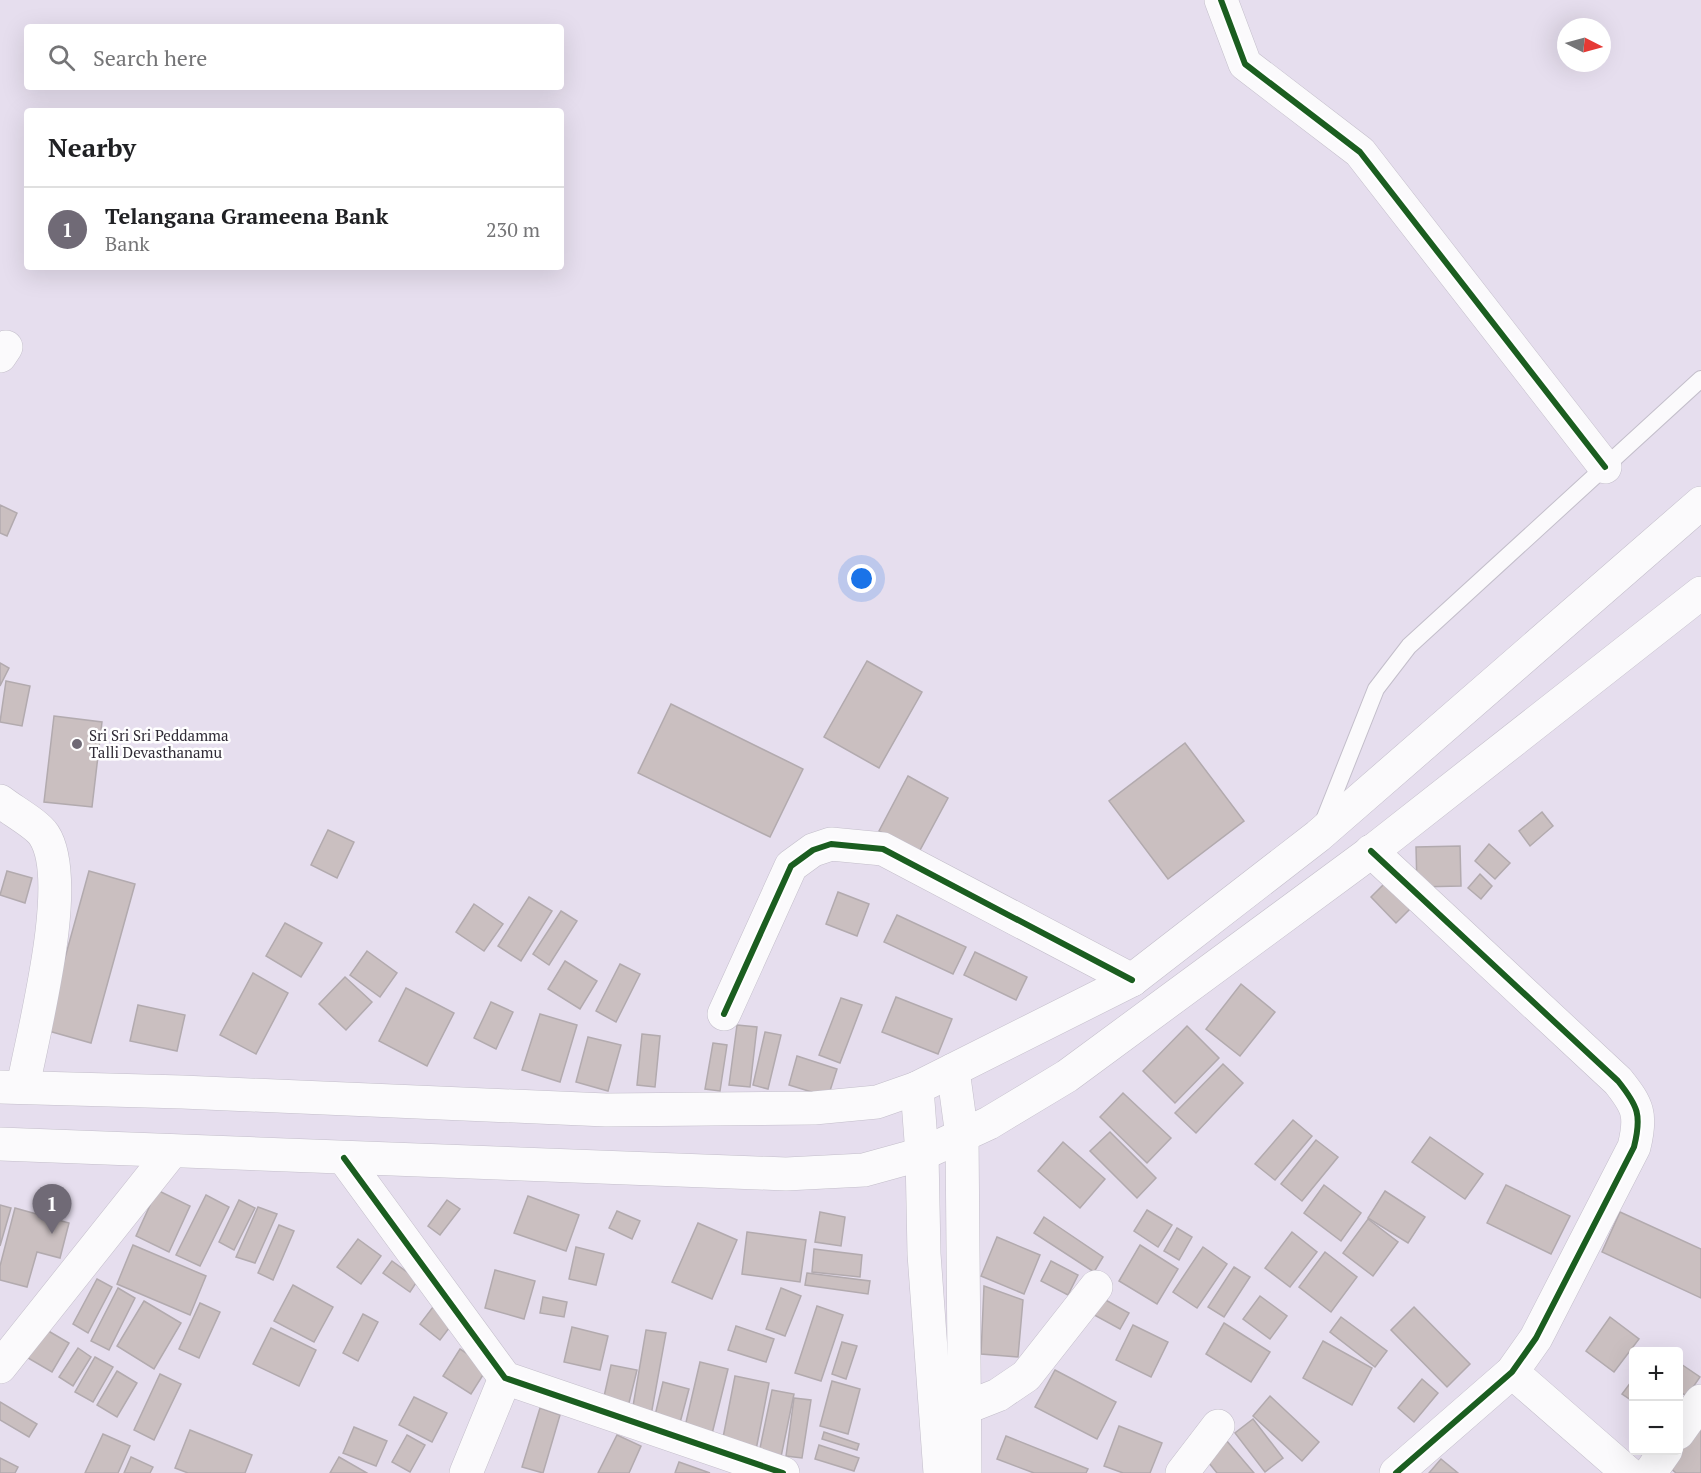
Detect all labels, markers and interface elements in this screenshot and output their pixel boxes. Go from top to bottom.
north arrow [1557,18,1611,72]
search box [24,24,564,90]
icon: search [45,41,78,74]
text: Search here [93,43,207,72]
text: Nearby [48,130,136,164]
text: Telangana Grameena Bank [105,201,388,230]
text: 1 [62,216,73,243]
text: 230 m [486,216,540,243]
text: Bank [105,230,150,257]
your location [847,564,876,593]
place label: Sri Sri Sri Peddamma Talli Devasthanamu [89,725,229,762]
marker: Sri Sri Sri Peddamma Talli Devasthanamu [70,737,84,751]
pin: 1 [32,1184,72,1234]
map controls [1629,1347,1683,1455]
button: + [1629,1347,1683,1401]
button: − [1629,1401,1683,1455]

